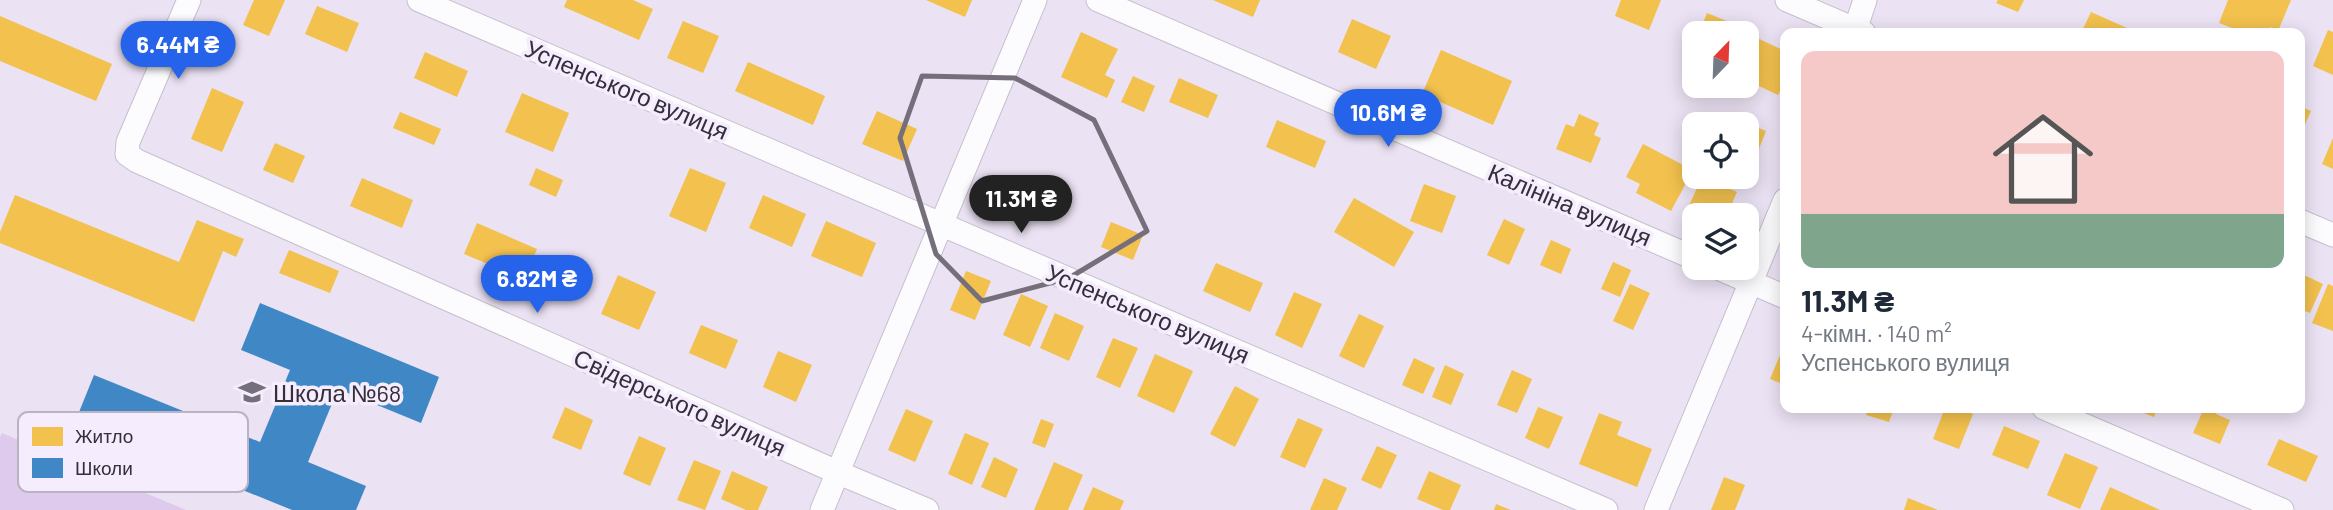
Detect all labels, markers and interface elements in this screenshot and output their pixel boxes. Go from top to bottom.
north arrow [1682,21,1759,98]
map controls [1682,21,1759,280]
pin: 6.44M ₴ [113,22,243,81]
text: 6.44M ₴ [137,30,219,58]
street label: Успенського вулиця [521,33,733,145]
pin: 10.6M ₴ [1323,90,1453,149]
icon: home [1980,96,2106,222]
text: 10.6M ₴ [1350,98,1426,126]
button: locate [1682,112,1759,189]
street label: Калініна вулиця [1484,157,1656,251]
pin: 11.3M ₴ [956,176,1086,235]
text: 11.3M ₴ [985,184,1057,212]
button: layers [1682,203,1759,280]
pin: 6.82M ₴ [472,256,602,315]
street label: Успенського вулиця [1042,257,1254,369]
text: 6.82M ₴ [497,264,577,292]
text: 11.3M ₴ [1801,282,1894,318]
text: 4-кімн. · 140 m² [1801,319,1952,347]
street label: Свідерського вулиця [570,342,790,462]
text: Успенського вулиця [1801,348,2010,376]
school or university icon: Школа №68 [237,377,267,407]
place label: Школа №68 [273,378,401,407]
legend [18,412,248,492]
text: Житло [75,424,133,447]
text: Школи [75,456,133,479]

